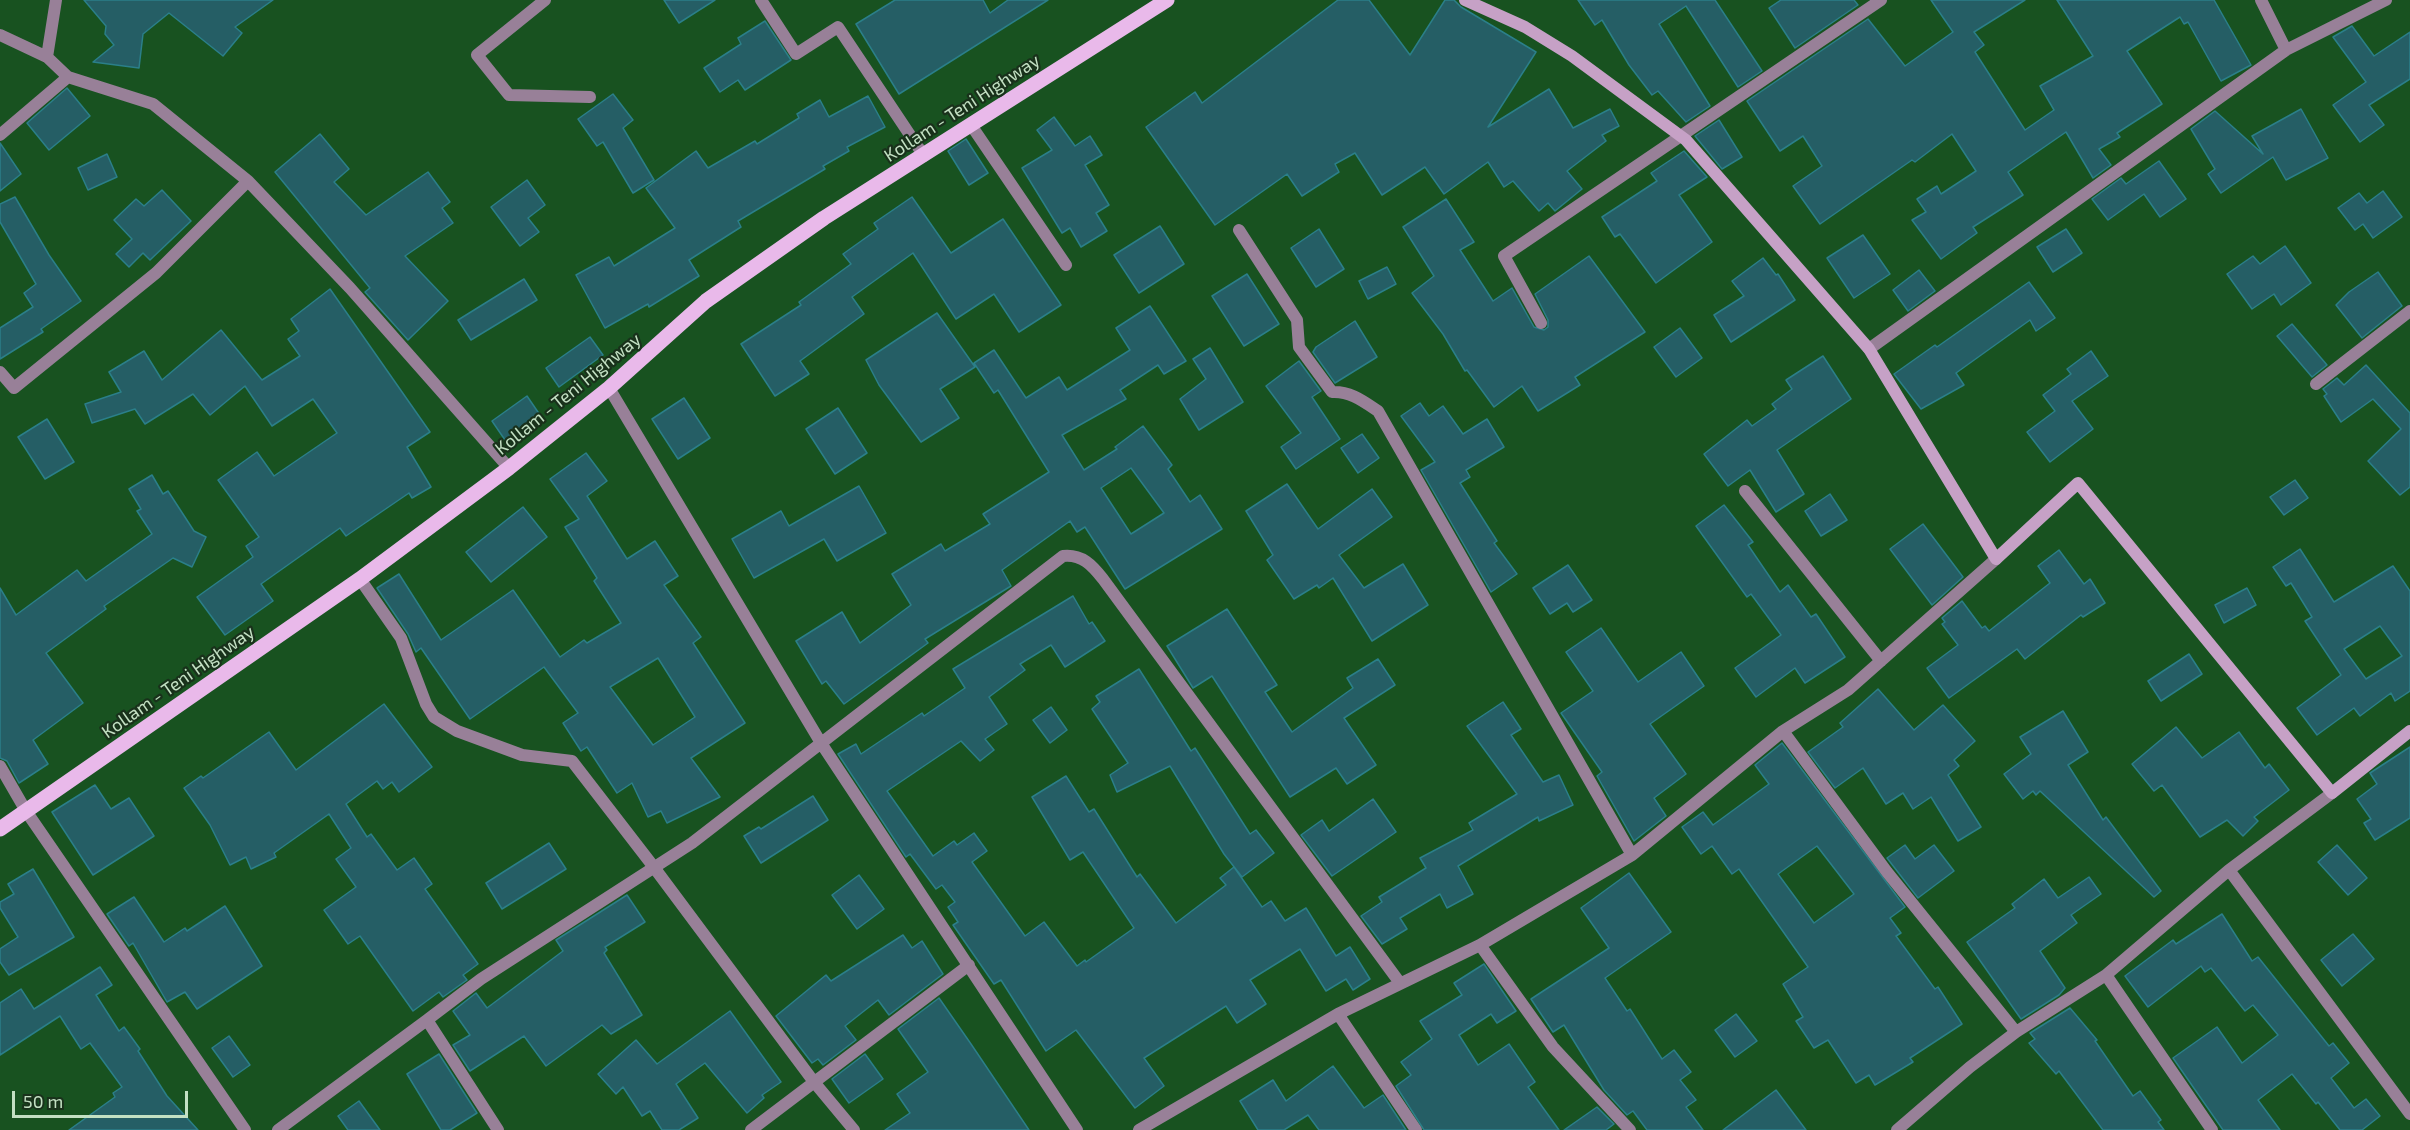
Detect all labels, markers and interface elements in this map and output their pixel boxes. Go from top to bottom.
street label: Kollam - Teni Highway [880,50,1044,166]
street label: Kollam - Teni Highway [491,329,645,459]
street label: Kollam - Teni Highway [98,621,258,743]
scale bar [15,1079,190,1117]
text: 50 m [23,1090,63,1112]

